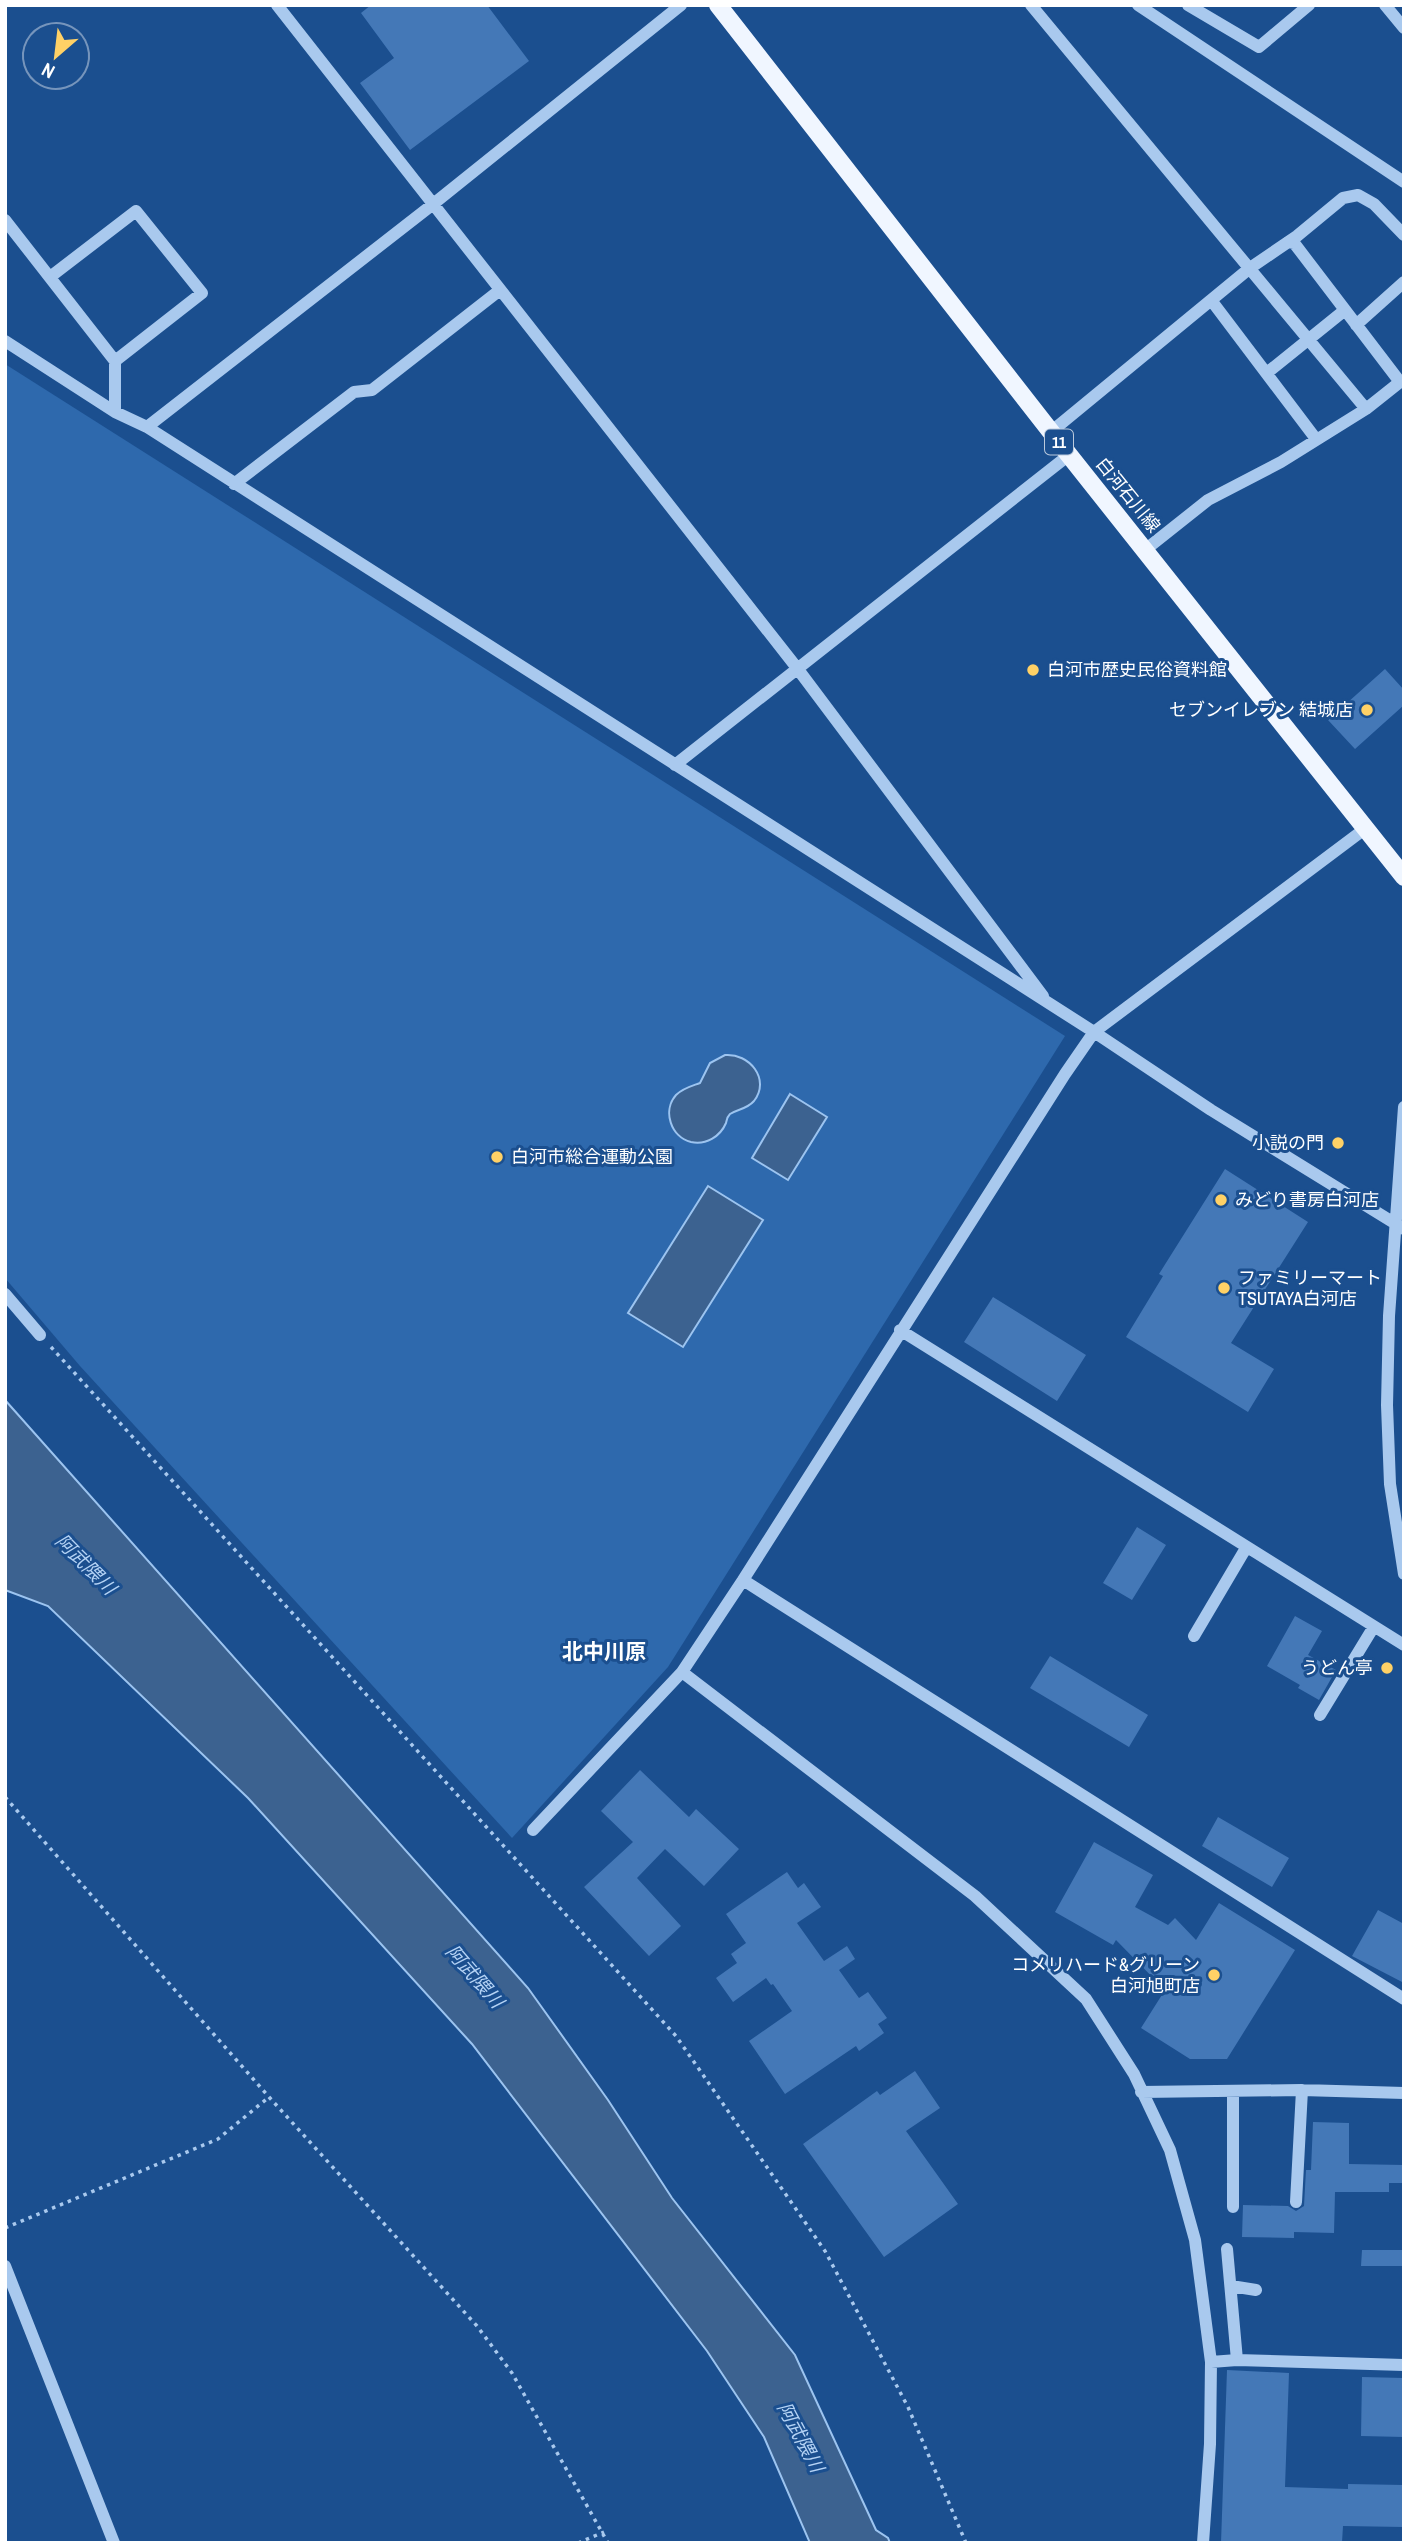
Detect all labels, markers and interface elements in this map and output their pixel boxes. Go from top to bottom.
north arrow [21,21,91,91]
text: N [37,57,59,85]
road number: 11 [1045,430,1073,454]
street label: 白河石川線 [1090,452,1166,538]
place label: 白河市歴史民俗資料館 [1047,657,1227,682]
marker: 白河市歴史民俗資料館 [1025,662,1041,678]
place label: セブンイレブン 結城店 [1169,697,1353,722]
marker: セブンイレブン 結城店 [1359,702,1375,718]
place label: 小説の門 [1252,1130,1324,1155]
marker: 小説の門 [1330,1135,1346,1151]
place label: 白河市総合運動公園 [511,1144,673,1169]
marker: 白河市総合運動公園 [489,1149,505,1165]
place label: みどり書房白河店 [1235,1187,1379,1212]
marker: みどり書房白河店 [1213,1192,1229,1208]
place label: ファミリーマート TSUTAYA白河店 [1238,1265,1382,1311]
marker: ファミリーマート TSUTAYA白河店 [1216,1280,1232,1296]
water label: 阿武隈川 [50,1528,123,1601]
district label: 北中川原 [562,1637,646,1666]
place label: うどん亭 [1301,1655,1373,1680]
marker: うどん亭 [1379,1660,1395,1676]
water label: 阿武隈川 [440,1939,511,2015]
place label: コメリハード&グリーン 白河旭町店 [1011,1952,1200,1998]
marker: コメリハード&グリーン 白河旭町店 [1206,1967,1222,1983]
water label: 阿武隈川 [772,2397,831,2478]

